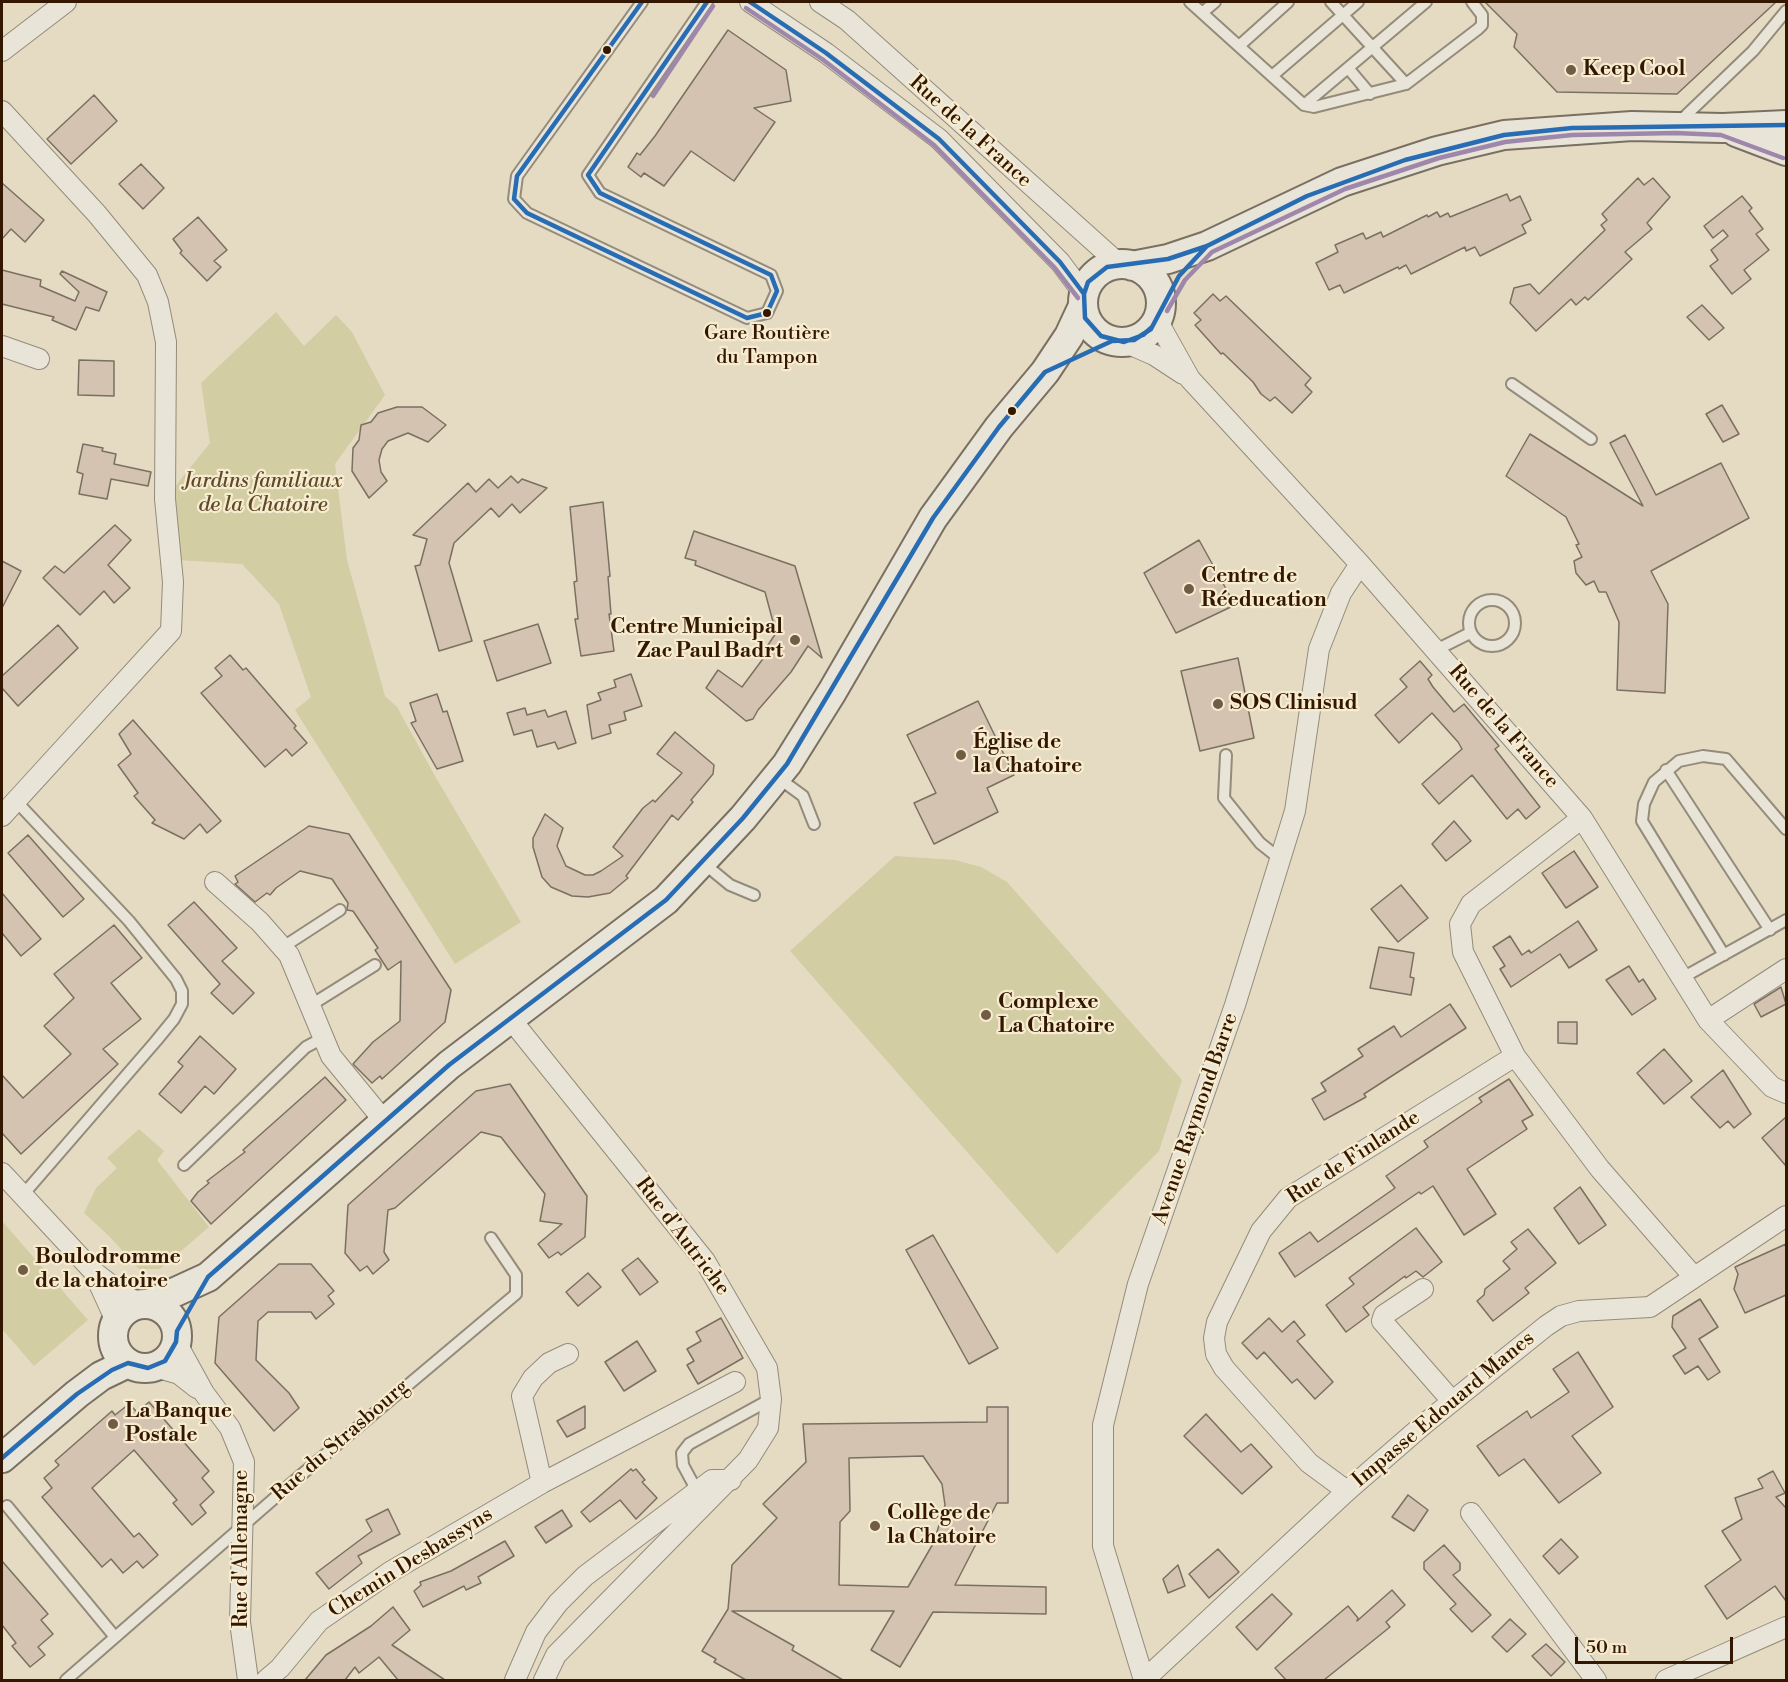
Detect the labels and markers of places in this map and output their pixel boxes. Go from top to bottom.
unlabelled marker [601,44,613,56]
place label: Keep Cool [1583,57,1686,83]
marker: Keep Cool [1564,63,1578,77]
marker: Gare Routière du Tampon [761,307,773,319]
place label: Gare Routière du Tampon [704,322,830,369]
unlabelled marker [1006,405,1018,417]
place label: Centre de Réeducation [1201,564,1327,614]
marker: Centre de Réeducation [1182,582,1196,596]
place label: Centre Municipal Zac Paul Badrt [610,615,783,665]
marker: Centre Municipal Zac Paul Badrt [788,633,802,647]
place label: SOS Clinisud [1230,691,1358,717]
marker: SOS Clinisud [1211,697,1225,711]
place label: Église de la Chatoire [973,730,1082,780]
marker: Église de la Chatoire [954,748,968,762]
place label: Complexe La Chatoire [998,990,1115,1040]
marker: Complexe La Chatoire [979,1008,993,1022]
place label: Boulodromme de la chatoire [35,1245,181,1295]
marker: Boulodromme de la chatoire [16,1263,30,1277]
place label: La Banque Postale [125,1399,232,1449]
marker: La Banque Postale [106,1417,120,1431]
place label: Collège de la Chatoire [887,1501,996,1551]
marker: Collège de la Chatoire [868,1519,882,1533]

